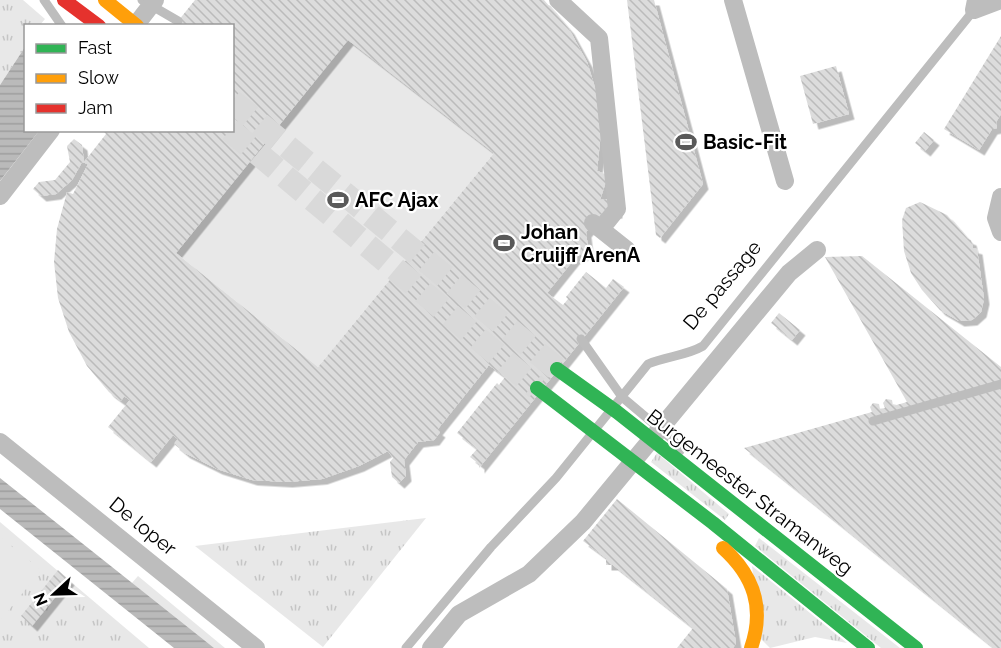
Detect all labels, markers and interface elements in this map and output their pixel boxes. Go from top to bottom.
legend [24,24,234,132]
text: Fast [78,37,112,58]
text: Slow [78,67,119,88]
text: Jam [78,97,113,118]
sports icon: Basic-Fit [674,130,698,154]
place label: Basic-Fit [703,130,787,154]
sports icon: AFC Ajax [326,188,350,212]
place label: AFC Ajax [355,188,439,212]
place label: Johan Cruijff ArenA [521,220,641,267]
sports icon: Johan Cruijff ArenA [492,231,516,255]
street label: De passage [678,235,766,334]
street label: Burgemeester Stramanweg [642,404,858,580]
street label: De loper [105,492,181,560]
north arrow [24,564,84,624]
text: N [29,590,52,609]

